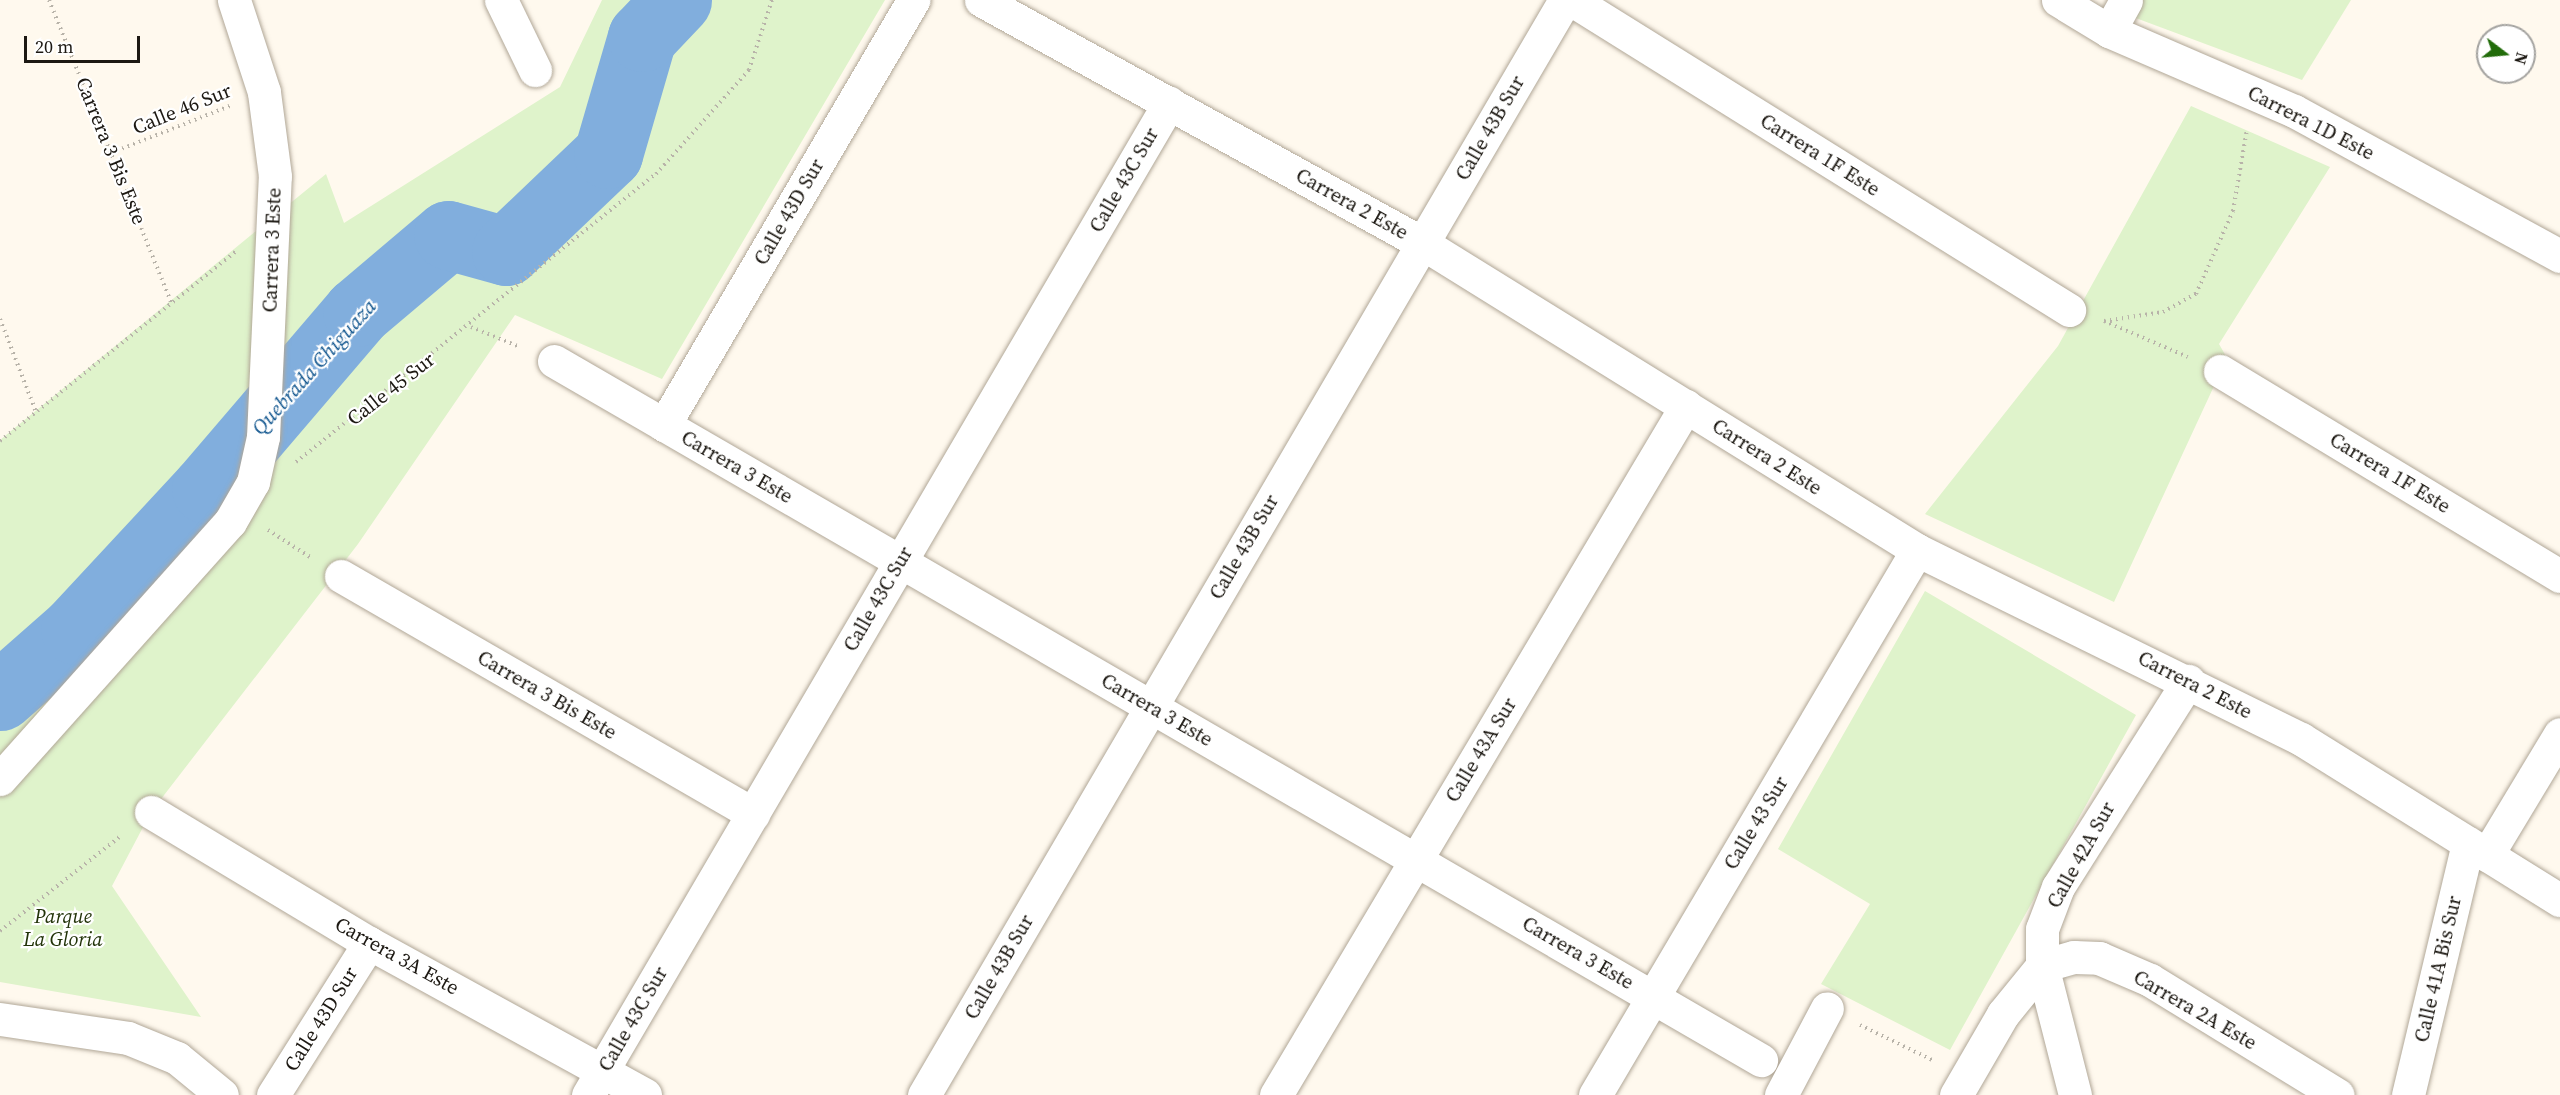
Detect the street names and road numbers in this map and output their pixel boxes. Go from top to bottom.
street label: Calle 43B Sur [1450,71,1530,185]
street label: Carrera 3 Bis Este [71,74,151,228]
street label: Calle 46 Sur [129,78,235,140]
street label: Carrera 1D Este [2244,81,2378,165]
street label: Carrera 1F Este [1756,109,1884,201]
street label: Calle 43C Sur [1084,123,1164,237]
street label: Calle 43D Sur [749,155,829,269]
street label: Carrera 2 Este [1292,163,1412,245]
street label: Carrera 3 Este [258,187,286,313]
street label: Calle 45 Sur [342,347,440,431]
street label: Carrera 2 Este [1708,414,1826,500]
street label: Carrera 3 Este [677,425,797,509]
street label: Carrera 1F Este [2325,428,2455,518]
street label: Calle 43B Sur [1204,490,1284,604]
street label: Calle 43C Sur [838,542,918,656]
street label: Carrera 3 Bis Este [473,645,621,745]
street label: Carrera 2 Este [2134,646,2256,724]
street label: Carrera 3 Este [1097,668,1217,752]
street label: Calle 43A Sur [1440,693,1522,807]
street label: Calle 43 Sur [1719,772,1793,874]
street label: Calle 42A Sur [2042,798,2120,912]
street label: Calle 41A Bis Sur [2409,893,2467,1045]
street label: Calle 43B Sur [959,910,1039,1024]
street label: Carrera 3 Este [1518,911,1638,995]
street label: Carrera 3A Este [331,912,463,1000]
street label: Calle 43D Sur [279,962,363,1076]
street label: Calle 43C Sur [593,962,673,1076]
street label: Carrera 2A Este [2129,965,2261,1055]

